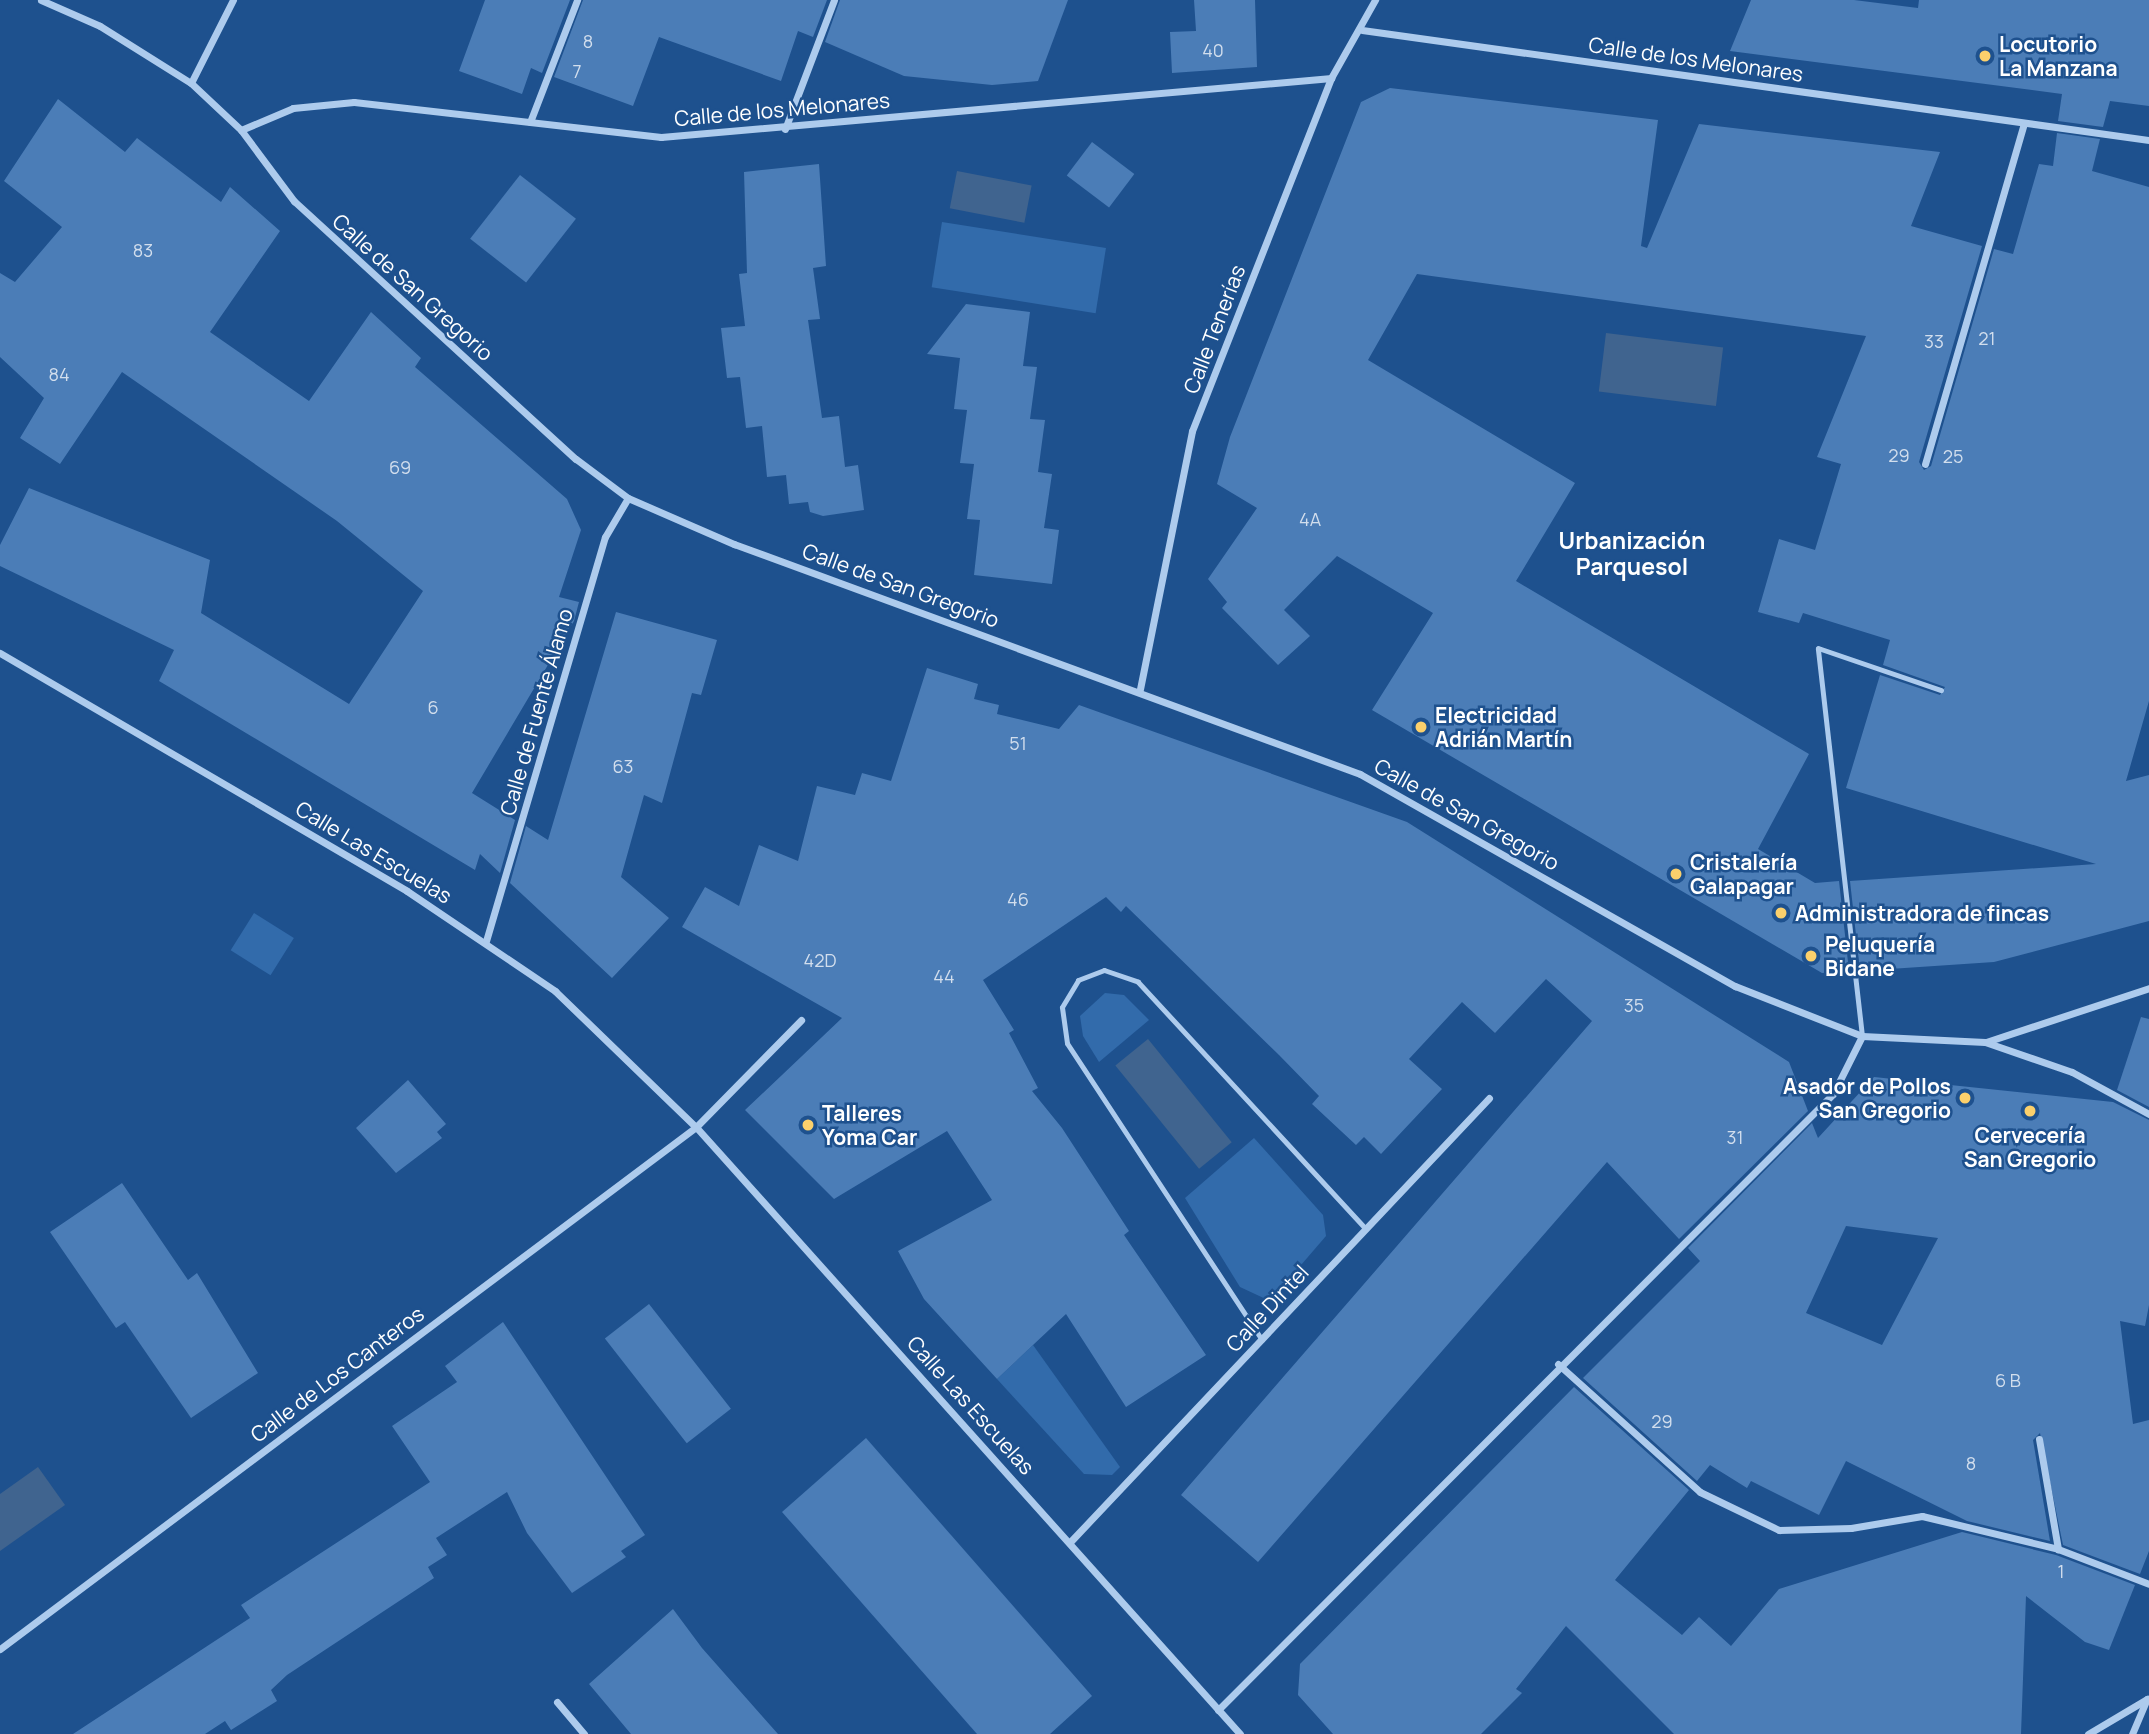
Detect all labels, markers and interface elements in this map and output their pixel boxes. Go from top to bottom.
house number: 8 [583,30,593,52]
street label: Calle de los Melonares [1587,31,1805,87]
place label: Locutorio La Manzana [1999,31,2118,81]
house number: 40 [1202,39,1224,61]
marker: Locutorio La Manzana [1977,48,1993,64]
house number: 7 [572,60,582,82]
street label: Calle de los Melonares [673,87,891,131]
street label: Calle de San Gregorio [328,208,498,366]
house number: 83 [133,239,153,261]
street label: Calle Tenerías [1178,261,1250,397]
house number: 21 [1978,327,1996,349]
house number: 33 [1924,330,1944,352]
house number: 84 [48,363,70,385]
house number: 29 [1888,444,1910,466]
house number: 25 [1943,445,1963,467]
house number: 69 [389,456,411,478]
house number: 4A [1299,508,1321,530]
district label: Urbanización Parquesol [1559,526,1705,580]
street label: Calle de San Gregorio [799,538,1003,632]
street label: Calle de Fuente Álamo [494,606,578,818]
house number: 6 [427,696,439,718]
place label: Electricidad Adrián Martín [1435,702,1572,752]
marker: Electricidad Adrián Martín [1413,719,1429,735]
house number: 51 [1009,732,1027,754]
street label: Calle de San Gregorio [1370,753,1564,875]
house number: 63 [612,755,634,777]
street label: Calle Las Escuelas [291,795,457,909]
place label: Cristalería Galapagar [1690,849,1797,899]
marker: Cristalería Galapagar [1668,866,1684,882]
house number: 46 [1007,888,1029,910]
place label: Administradora de fincas [1795,900,2049,926]
marker: Administradora de fincas [1773,905,1789,921]
place label: Peluquería Bidane [1825,931,1935,981]
marker: Peluquería Bidane [1803,948,1819,964]
house number: 42D [804,949,836,971]
house number: 44 [933,965,955,987]
house number: 35 [1624,994,1644,1016]
place label: Asador de Pollos San Gregorio [1783,1073,1951,1123]
marker: Asador de Pollos San Gregorio [1957,1090,1973,1106]
place label: Talleres Yoma Car [822,1100,917,1150]
marker: Cervecería San Gregorio [2022,1103,2038,1119]
marker: Talleres Yoma Car [800,1117,816,1133]
place label: Cervecería San Gregorio [1964,1122,2096,1172]
house number: 31 [1727,1126,1743,1148]
street label: Calle Dintel [1220,1259,1314,1357]
street label: Calle de Los Canteros [245,1301,429,1447]
street label: Calle Las Escuelas [902,1331,1040,1479]
house number: 6 B [1995,1369,2021,1391]
house number: 29 [1651,1410,1673,1432]
house number: 8 [1966,1452,1976,1474]
house number: 1 [2057,1560,2065,1582]

